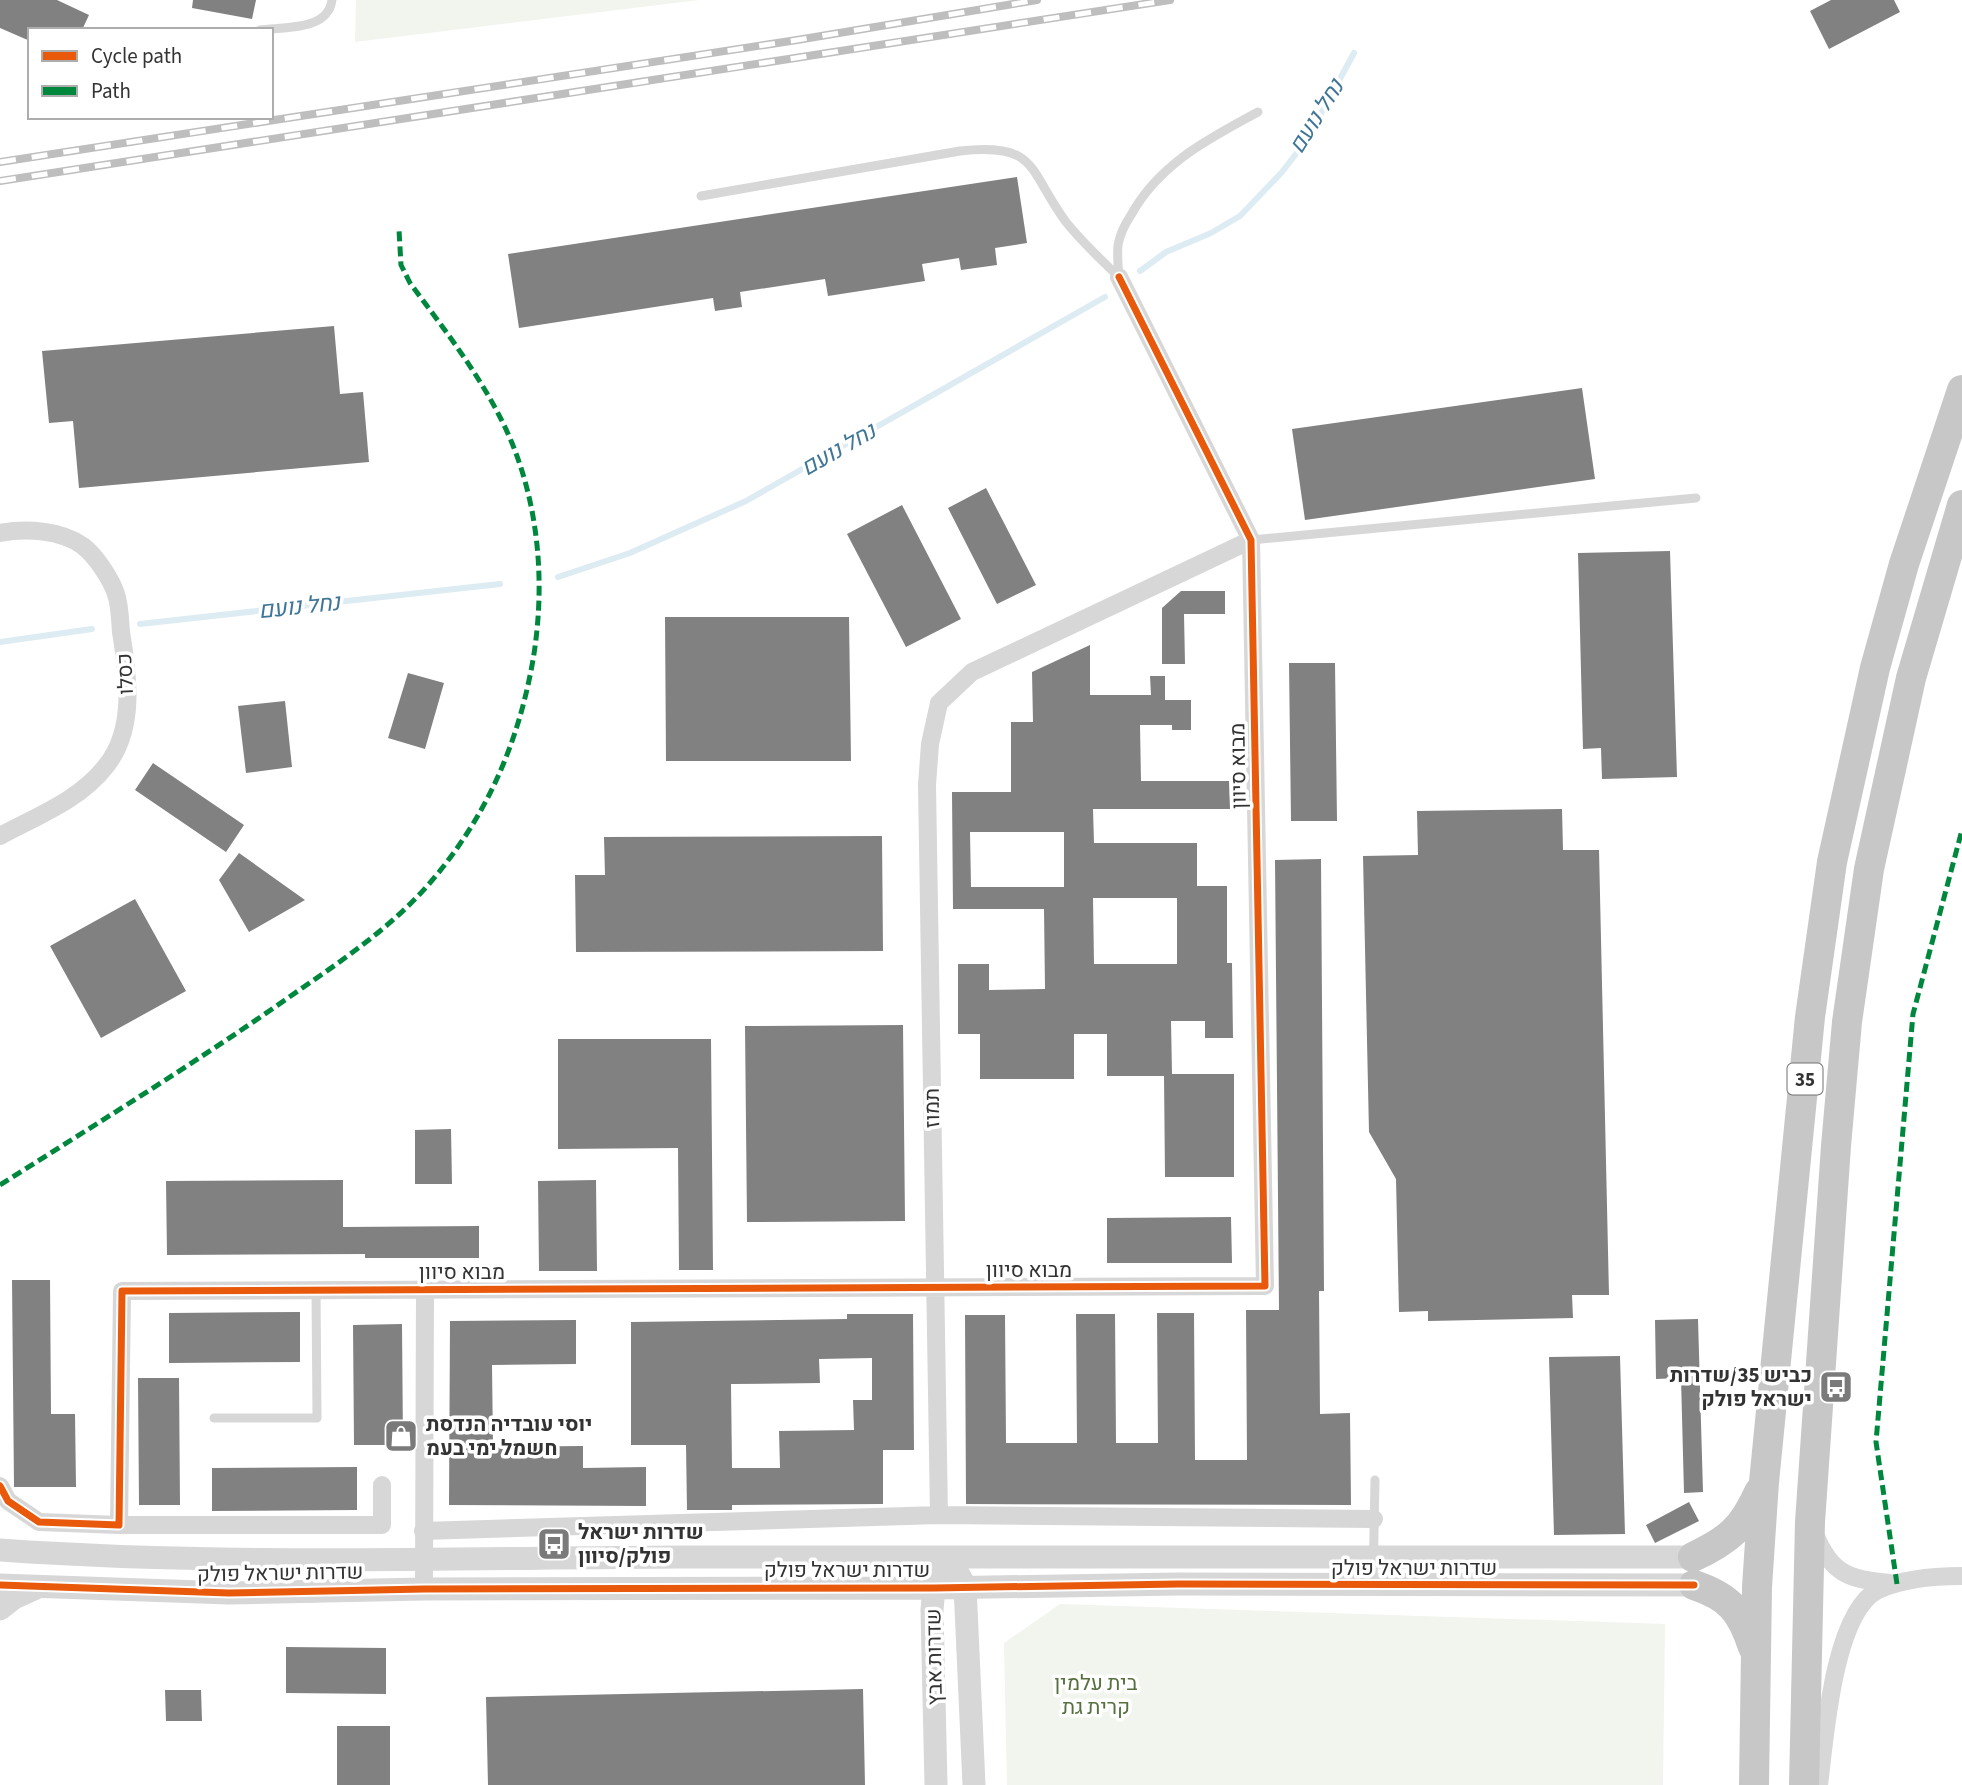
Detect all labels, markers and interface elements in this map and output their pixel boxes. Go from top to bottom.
legend [28,28,273,119]
text: Cycle path [91,41,182,71]
water label: נחל נועם [1281,71,1353,160]
text: Path [91,76,131,106]
water label: נחל נועם [795,414,883,484]
water label: נחל נועם [257,586,343,627]
street label: כסלו [109,652,141,696]
street label: מבוא סיוון [1222,723,1254,809]
road number: 35 [1787,1064,1822,1094]
street label: תמוז [917,1088,947,1128]
street label: מבוא סיוון [986,1255,1072,1285]
street label: מבוא סיוון [419,1257,505,1287]
place label: כביש 35/שדרות ישראל פולק [1670,1360,1812,1414]
bus stop icon: כביש 35/שדרות ישראל פולק [1817,1368,1855,1406]
place label: יוסי עובדיה הנדסת חשמל ימי בעמ [426,1409,592,1463]
shop icon: יוסי עובדיה הנדסת חשמל ימי בעמ [382,1417,420,1455]
place label: שדרות ישראל פולק/סיוון [578,1517,704,1571]
bus stop icon: שדרות ישראל פולק/סיוון [535,1525,573,1563]
street label: שדרות ישראל פולק [1331,1553,1497,1583]
street label: שדרות ישראל פולק [764,1555,930,1585]
street label: שדרות ישראל פולק [197,1557,363,1589]
street label: שדרות אבץ [918,1608,950,1706]
park label: בית עלמין קרית גת [1054,1668,1138,1722]

